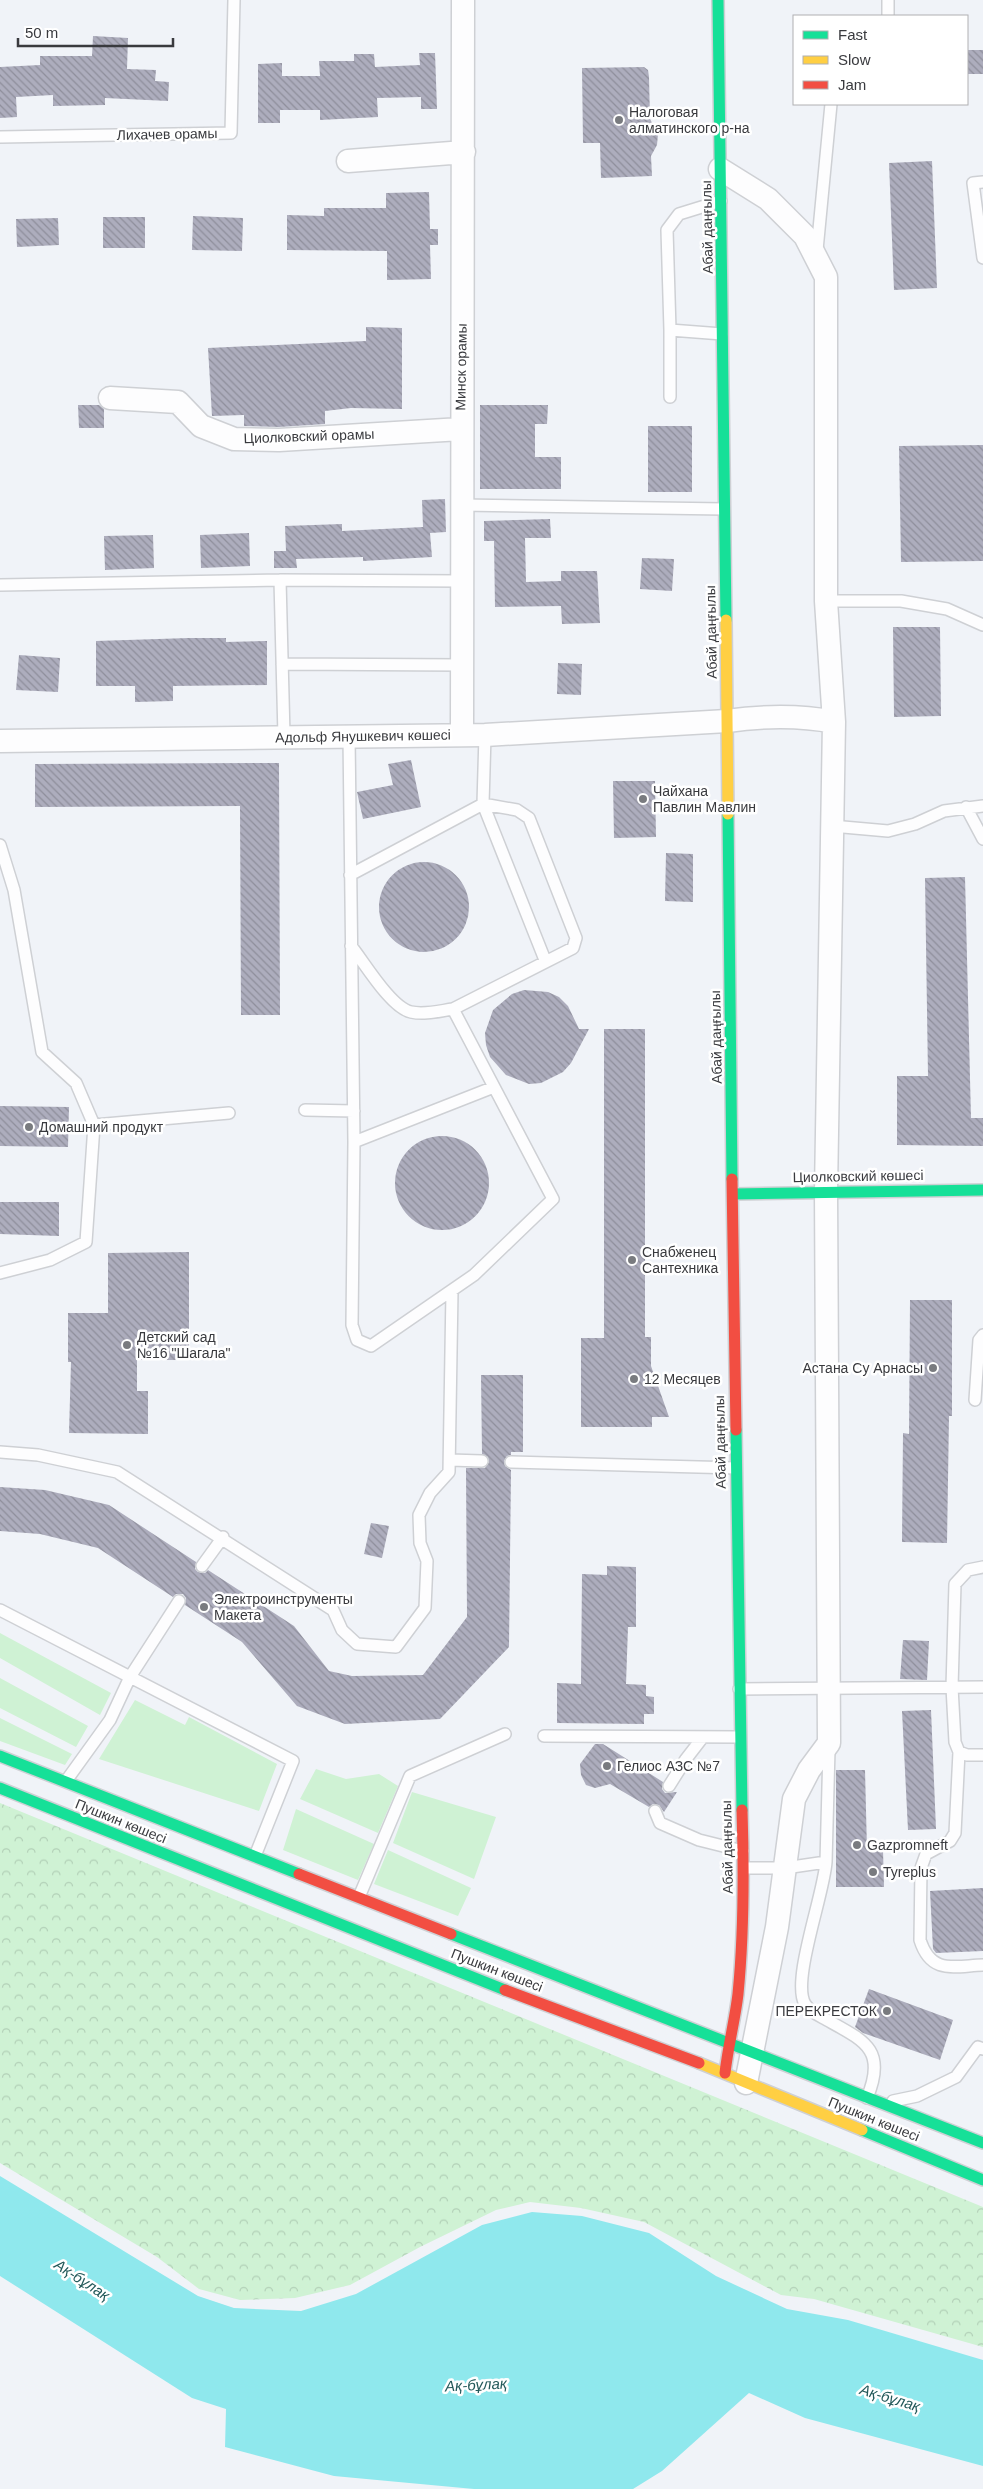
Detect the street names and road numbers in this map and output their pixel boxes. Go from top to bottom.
street label: Лихачев орамы [116,125,218,143]
street label: Абай даңғылы [698,180,716,274]
street label: Минск орамы [452,323,470,411]
street label: Циолковский орамы [243,426,375,446]
street label: Абай даңғылы [702,585,720,679]
street label: Адольф Янушкевич көшесі [275,726,451,746]
street label: Абай даңғылы [707,990,725,1084]
street label: Циолковский көшесі [792,1167,924,1185]
street label: Абай даңғылы [711,1395,729,1489]
street label: Пушкин көшесі [73,1795,169,1847]
street label: Абай даңғылы [718,1800,736,1894]
street label: Пушкин көшесі [449,1945,545,1995]
street label: Пушкин көшесі [826,2093,922,2145]

